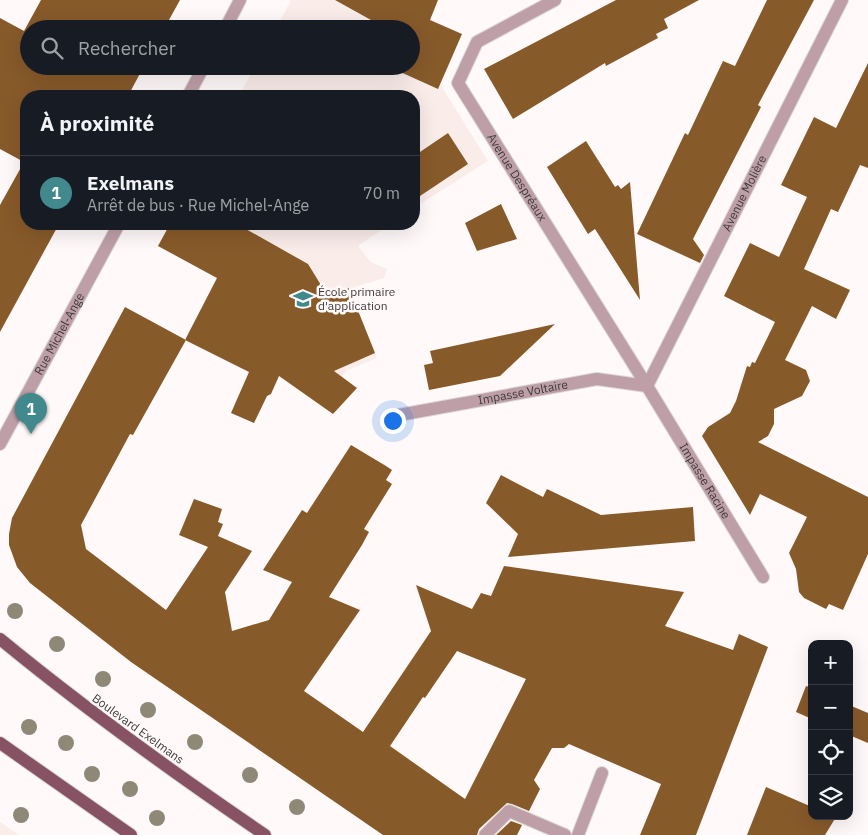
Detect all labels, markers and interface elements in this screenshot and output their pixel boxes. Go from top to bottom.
search box [20,20,420,75]
icon: search [38,34,66,62]
text: Rechercher [78,36,176,60]
text: À proximité [40,109,154,137]
street label: Avenue Despréaux [484,130,550,224]
street label: Avenue Molière [718,152,770,234]
text: Exelmans [87,171,174,195]
text: 1 [51,183,61,203]
text: 70 m [363,183,400,203]
text: Arrêt de bus · Rue Michel-Ange [87,195,309,215]
place label: École primaire d'application [318,284,396,313]
school or university icon: École primaire d'application [292,288,314,310]
street label: Rue Michel-Ange [31,290,88,378]
street label: Impasse Voltaire [477,376,570,408]
pin: 1 [15,393,47,434]
your location [380,408,406,434]
street label: Impasse Racine [676,440,734,522]
map controls [808,640,853,820]
button: + [808,640,853,685]
button: − [808,685,853,730]
street label: Boulevard Exelmans [89,690,187,767]
button: locate [808,730,853,775]
button: layers [808,775,853,820]

